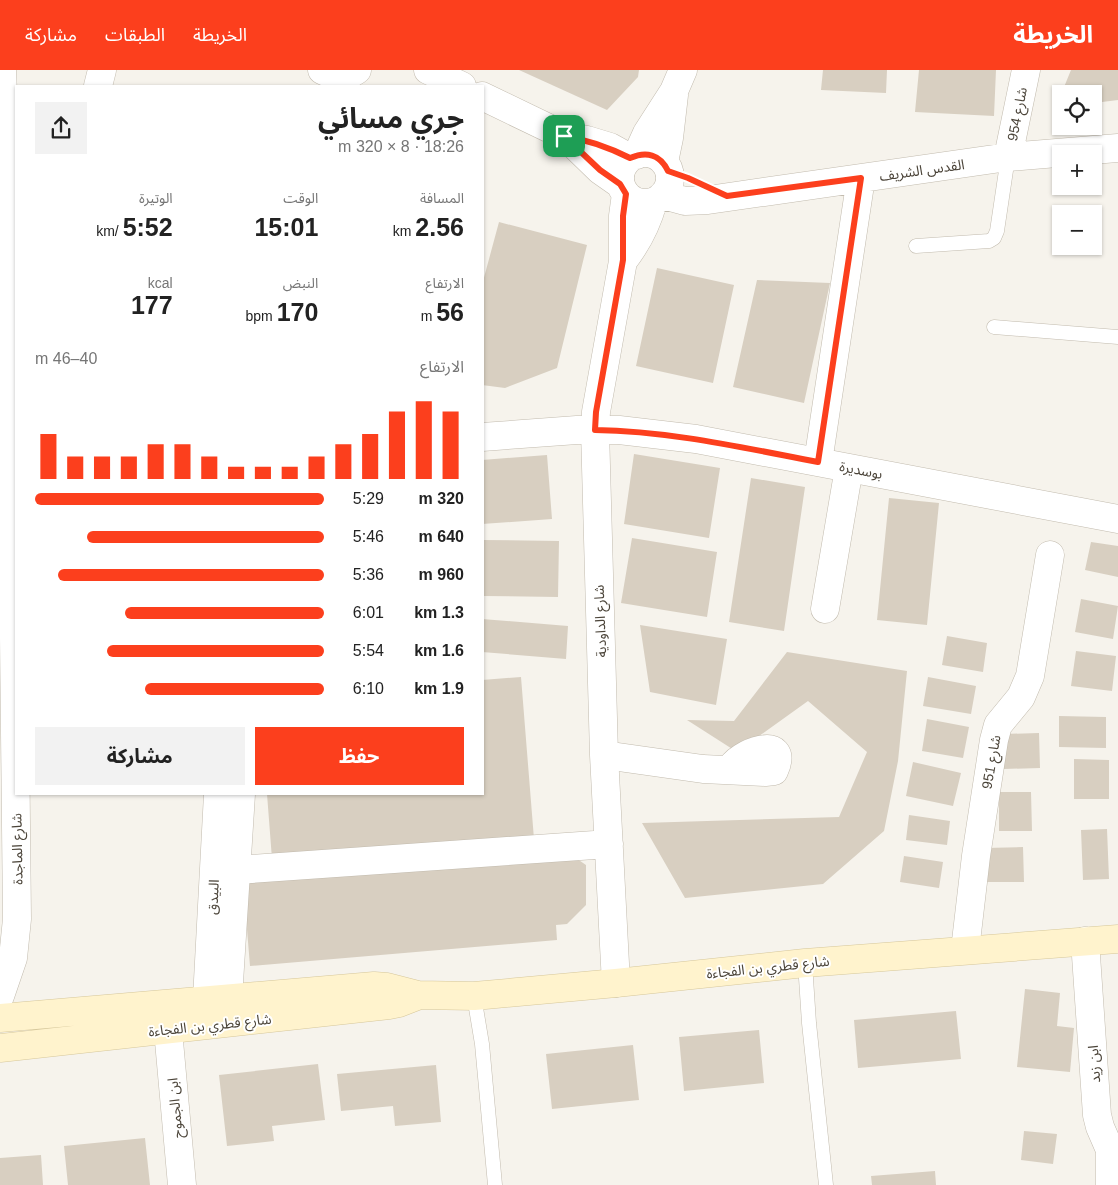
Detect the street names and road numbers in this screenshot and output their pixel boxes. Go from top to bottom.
street label: شارع 954 [1004,86,1033,143]
street label: القدس الشريف [878,156,966,185]
street label: بوسديرة [838,458,884,483]
street label: شارع الداودية [591,584,612,658]
street label: شارع 951 [978,734,1007,791]
street label: شارع الماجدة [8,813,29,885]
street label: البيدق [204,879,222,915]
street label: شارع قطري بن الفجاءة [706,953,831,985]
street label: شارع قطري بن الفجاءة [148,1011,273,1043]
street label: ابن زيد [1085,1045,1104,1083]
street label: ابن الجموح [164,1077,189,1139]

